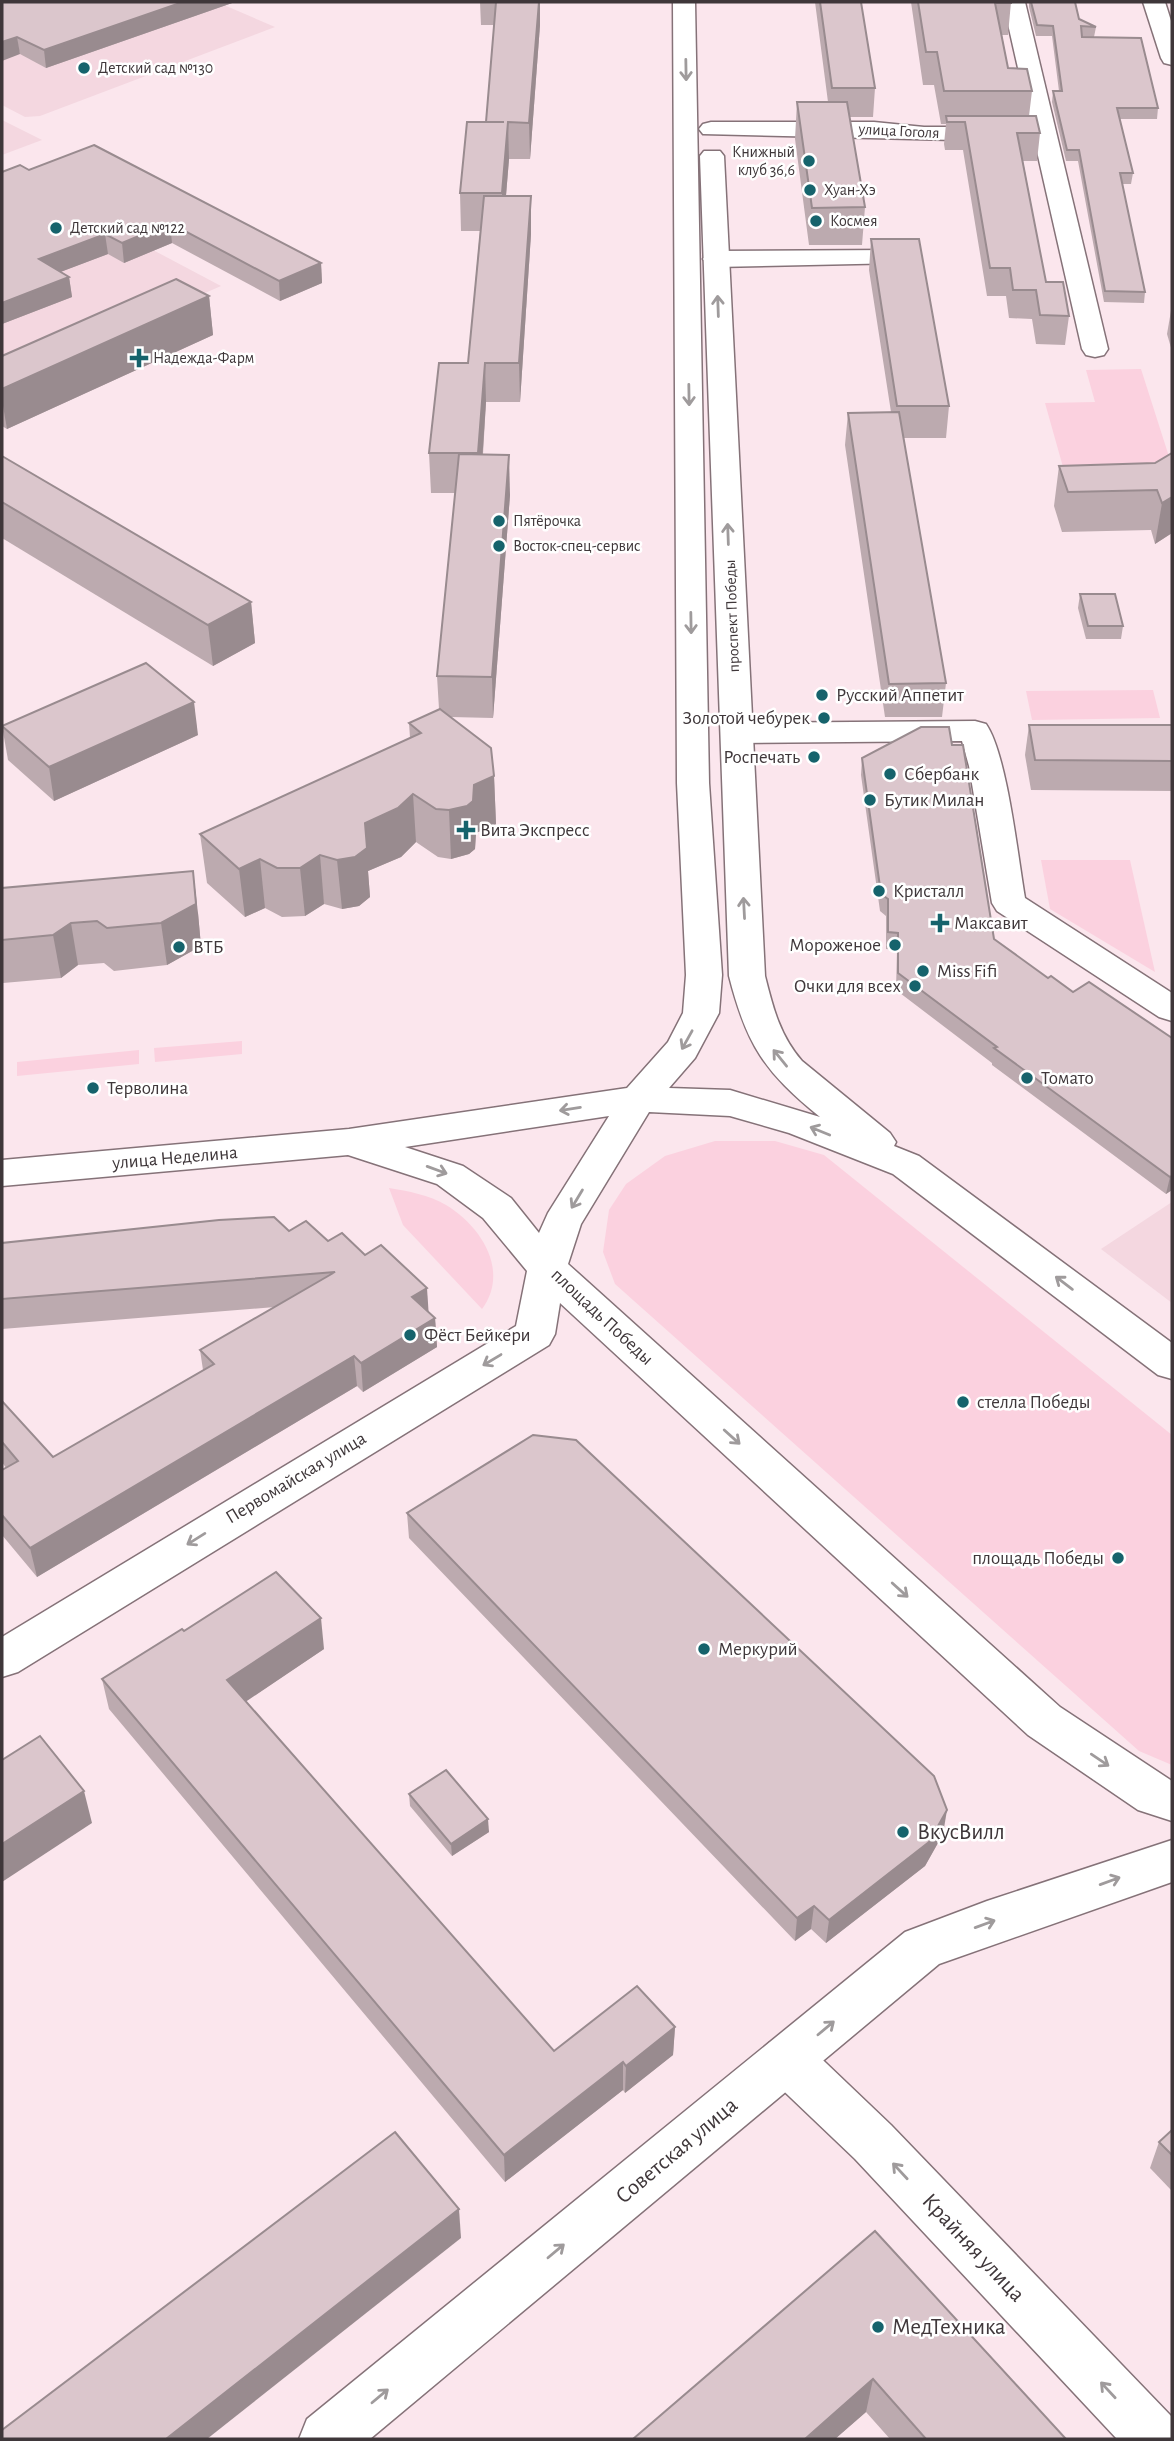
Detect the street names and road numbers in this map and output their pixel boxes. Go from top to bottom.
street label: улица Гоголя [857,121,940,142]
street label: проспект Победы [722,559,742,673]
street label: улица Неделина [110,1143,239,1173]
street label: площадь Победы [547,1265,657,1369]
street label: Первомайская улица [223,1428,370,1527]
street label: Советская улица [612,2094,742,2208]
street label: Крайняя улица [917,2189,1029,2307]

